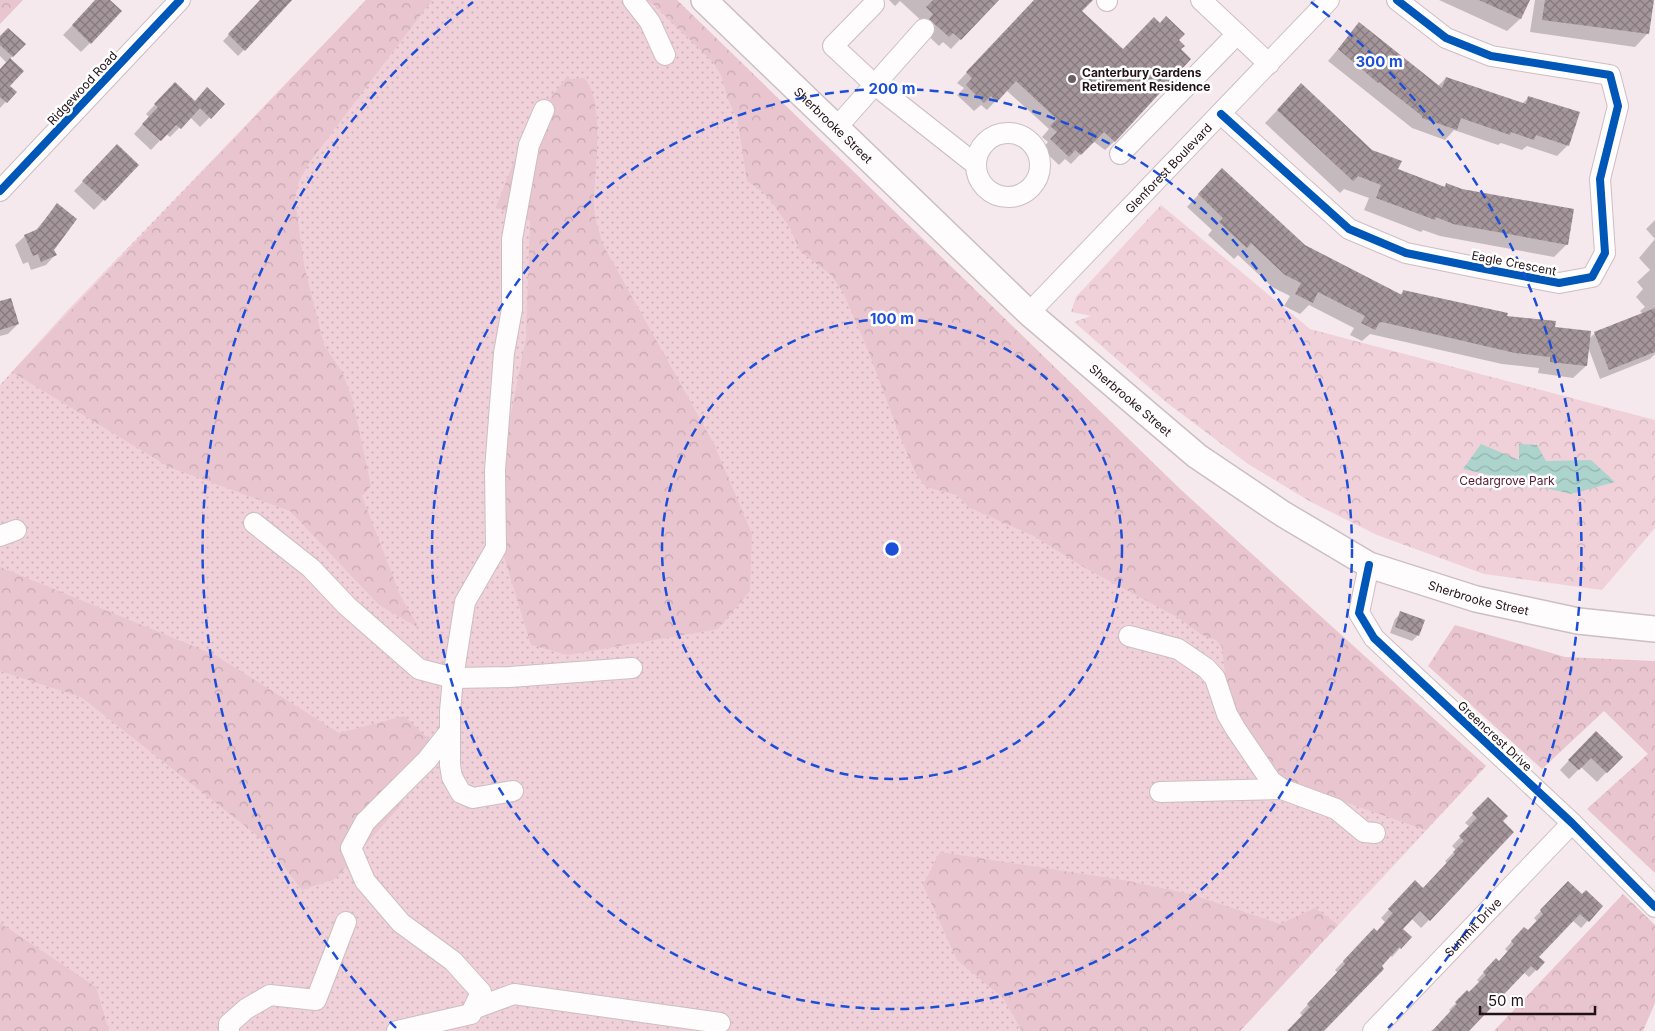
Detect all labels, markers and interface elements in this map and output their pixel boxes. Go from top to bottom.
street label: Ridgewood Road [44,48,120,128]
text: 300 m [1355,52,1403,71]
place label: Canterbury Gardens Retirement Residence [1082,65,1210,94]
marker: Canterbury Gardens Retirement Residence [1066,73,1078,85]
text: 200 m [869,79,915,98]
street label: Sherbrooke Street [791,84,876,166]
street label: Glenforest Boulevard [1121,120,1215,216]
street label: Eagle Crescent [1470,247,1558,279]
text: 100 m [870,309,914,328]
street label: Sherbrooke Street [1087,361,1175,439]
park label: Cedargrove Park [1459,473,1555,488]
centre of rings [883,540,901,558]
street label: Sherbrooke Street [1427,577,1530,618]
street label: Greencrest Drive [1455,698,1535,774]
street label: Summit Drive [1441,894,1504,960]
scale bar [1480,984,1595,1016]
text: 50 m [1488,991,1524,1010]

